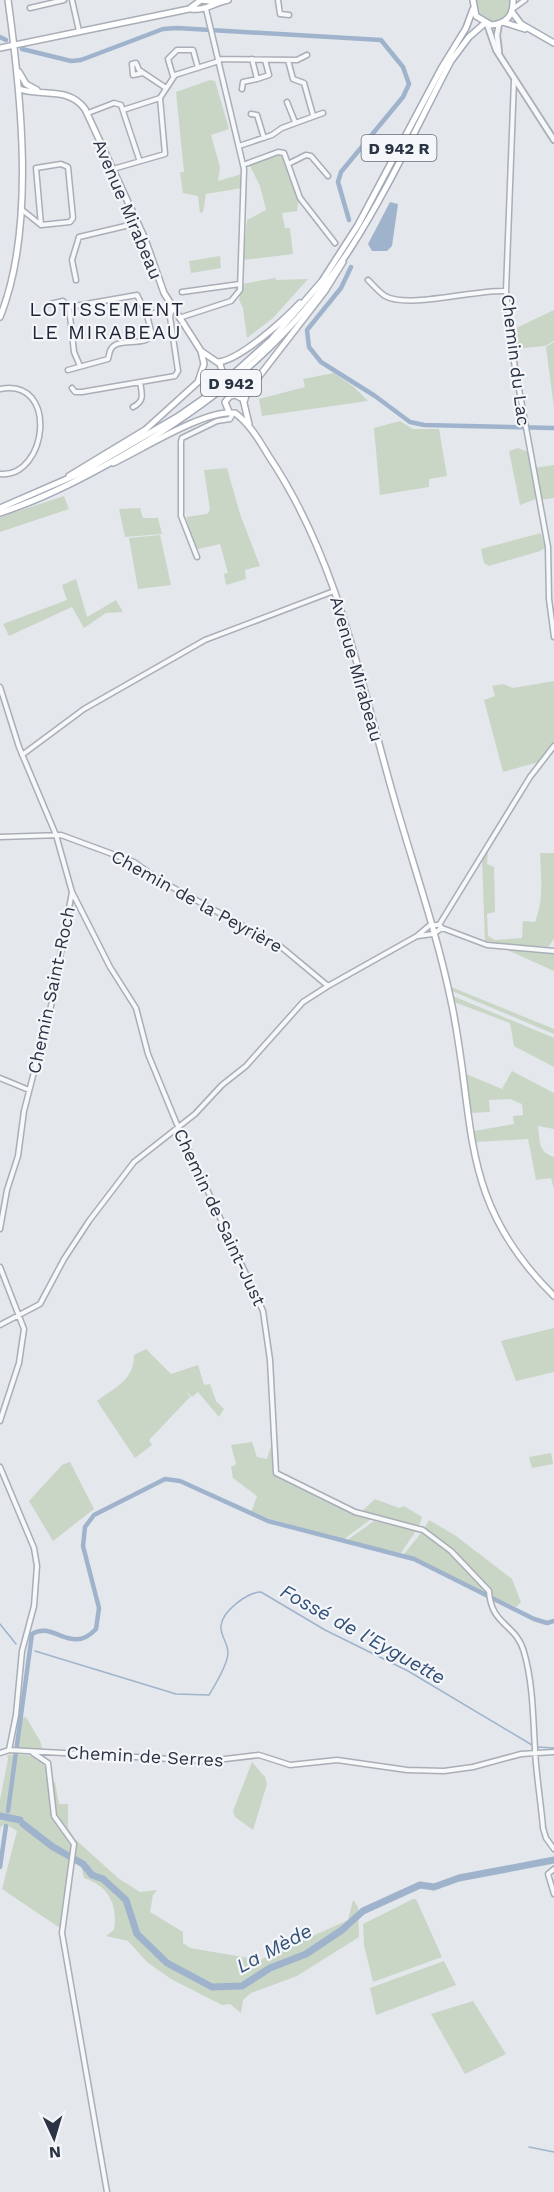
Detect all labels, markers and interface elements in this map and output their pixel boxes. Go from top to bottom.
road number: D 942 R [362,135,436,161]
street label: Avenue Mirabeau [89,136,167,282]
street label: Chemin du Lac [497,293,535,427]
district label: LOTISSEMENT LE MIRABEAU [29,297,185,344]
road number: D 942 [201,370,261,396]
street label: Avenue Mirabeau [326,594,388,744]
street label: Chemin de la Peyrière [108,845,286,957]
street label: Chemin Saint-Roch [23,904,79,1076]
street label: Chemin de Saint-Just [170,1125,270,1309]
water label: Fossé de l'Eyguette [276,1579,450,1689]
street label: Chemin de Serres [66,1741,224,1771]
water label: La Mède [232,1918,316,1978]
north arrow [24,2108,84,2168]
text: N [48,2143,62,2162]

